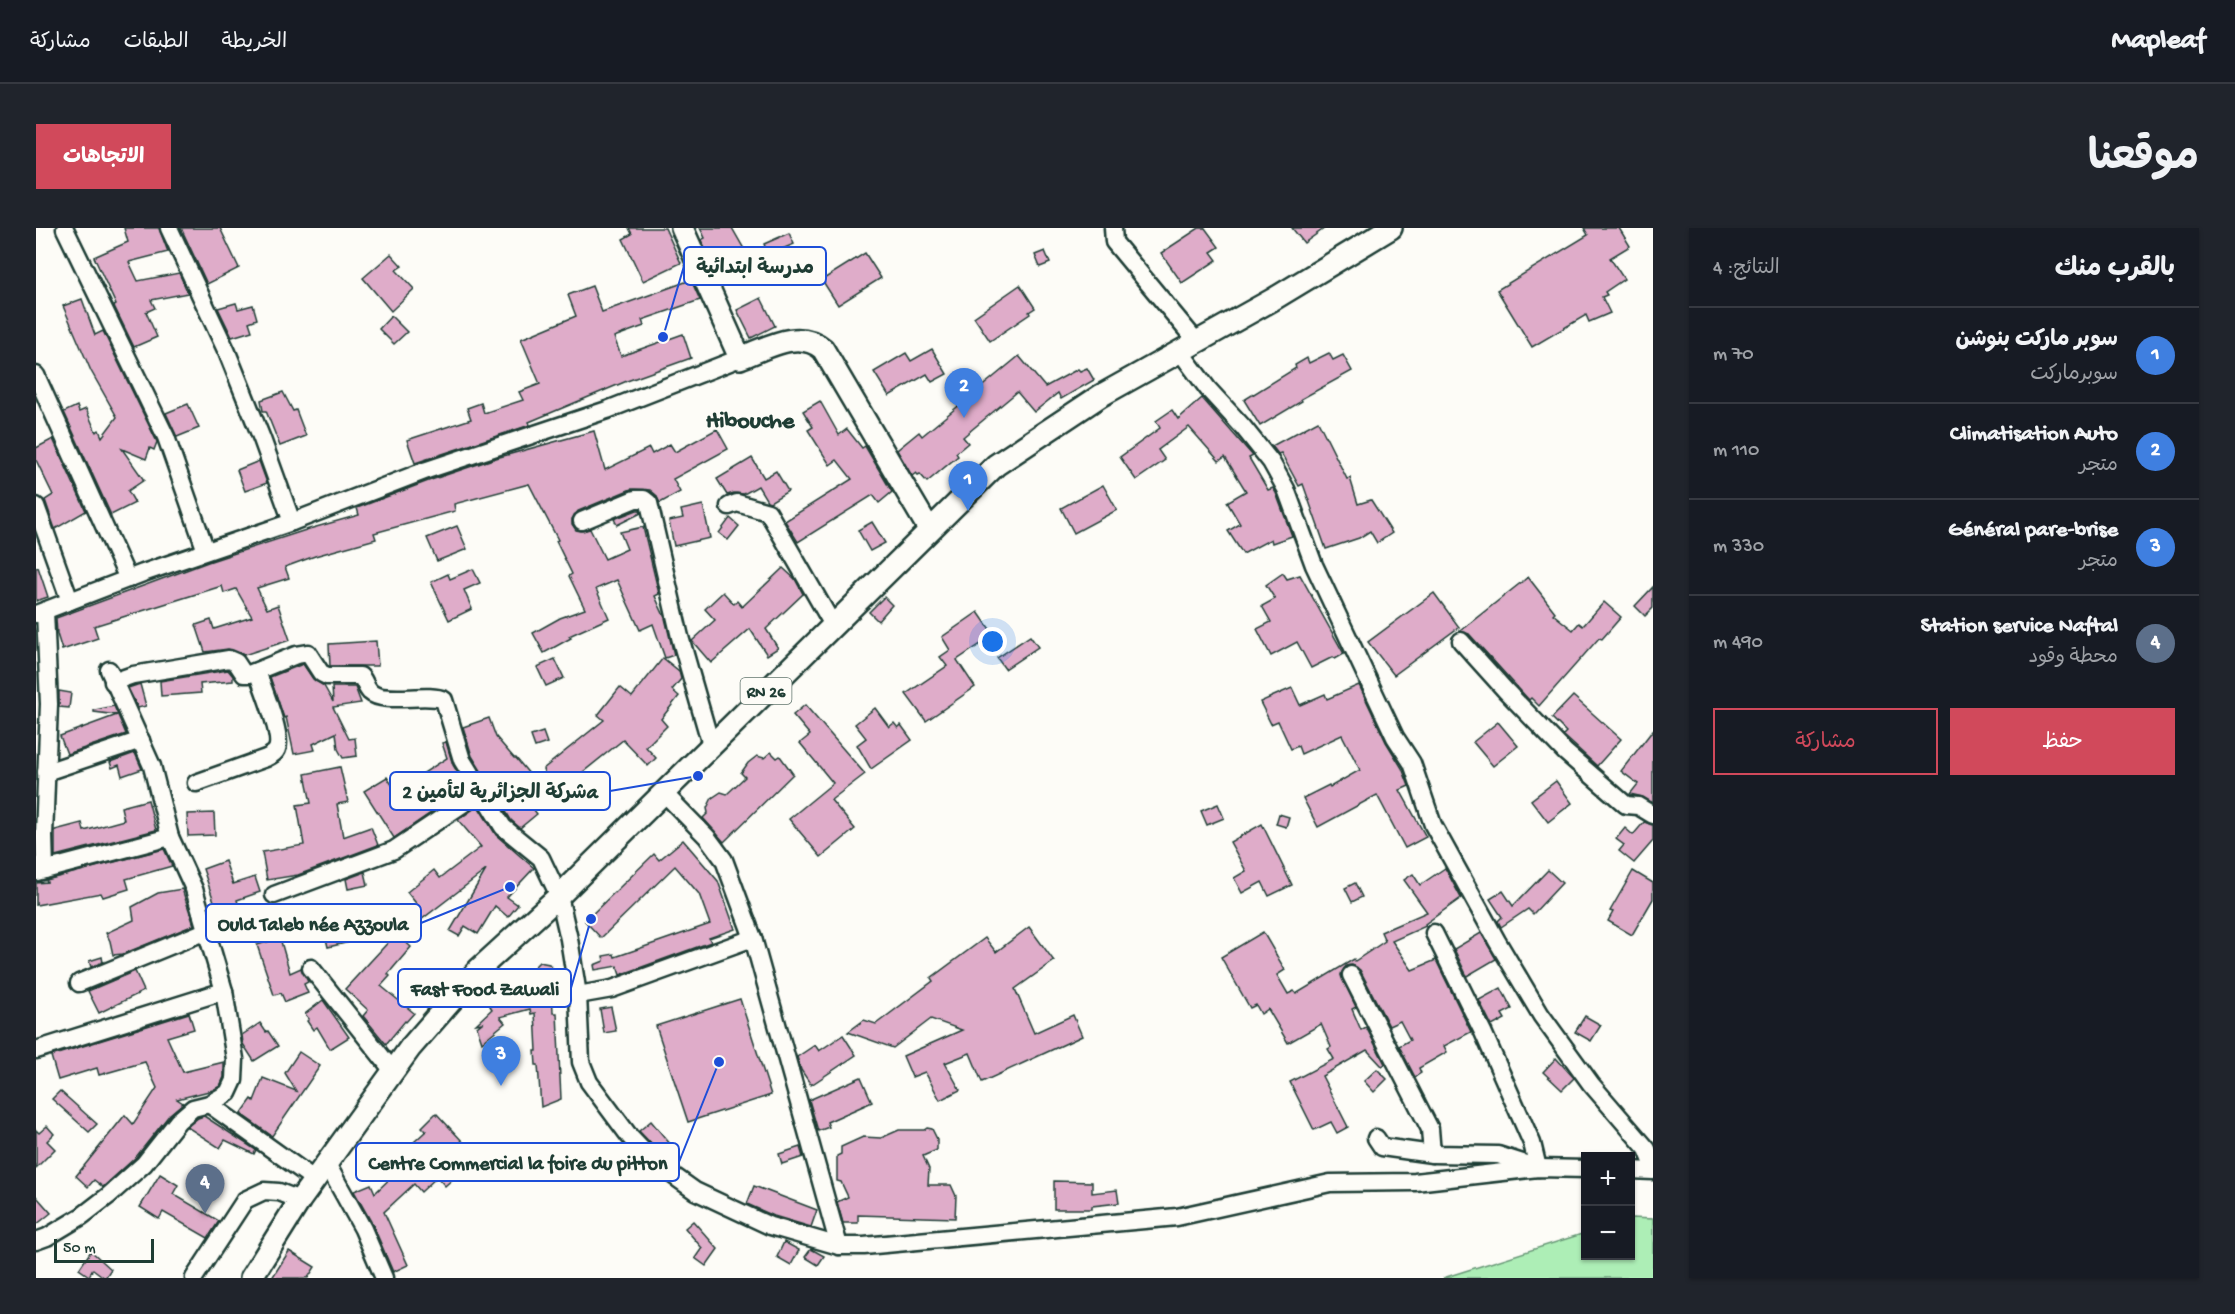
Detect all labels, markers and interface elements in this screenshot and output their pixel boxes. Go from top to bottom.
text: Mapleaf [2112,25,2205,58]
text: مشاركة [30,31,91,56]
text: الطبقات [124,31,189,56]
text: الخريطة [222,31,287,56]
button: الاتجاهات [36,124,171,189]
text: موقعنا [2088,136,2199,185]
callout: مدرسة ابتدائية [684,247,826,285]
text: بالقرب منك [2055,255,2175,286]
text: مدرسة ابتدائية [696,257,814,281]
text: النتائج: 4 [1713,258,1780,281]
text: سوبر ماركت بنوشن [1956,328,2118,354]
text: 70 m [1713,344,1754,367]
text: 1 [2151,344,2160,367]
text: سوبرماركت [2030,364,2118,387]
pin: 2 [944,368,984,418]
district label: Hibouche [706,408,796,437]
text: Climatisation Auto [1950,422,2118,448]
text: 110 m [1713,440,1759,463]
text: 2 [2151,440,2160,463]
text: متجر [2079,455,2118,478]
pin: 1 [948,462,988,511]
text: Général pare-brise [1948,518,2118,544]
text: 330 m [1713,536,1764,559]
text: 3 [2150,536,2161,559]
text: متجر [2079,551,2118,574]
text: Station service Naftal [1921,614,2118,640]
your location [978,627,1007,656]
text: 490 m [1713,632,1763,655]
text: 4 [2151,632,2160,655]
text: محطة وقود [2029,647,2118,670]
road number: RN 26 [740,678,792,704]
button: مشاركة [1713,708,1938,775]
button: حفظ [1950,708,2175,775]
callout: شركة الجزائرية لتأمين 2a [390,772,610,810]
text: شركة الجزائرية لتأمين 2a [402,779,599,806]
callout: Ould Taleb née Azzoula [206,904,421,942]
text: Ould Taleb née Azzoula [218,915,409,938]
callout: Fast Food Zawali [398,969,571,1007]
text: Fast Food Zawali [410,980,559,1003]
pin: 3 [482,1036,520,1086]
callout: Centre Commercial la foire du pitton [356,1143,679,1181]
map controls [1581,1152,1635,1260]
button: + [1581,1152,1635,1206]
text: Centre Commercial la foire du pitton [368,1154,668,1177]
pin: 4 [186,1164,224,1214]
button: − [1581,1206,1635,1260]
scale bar [54,1236,154,1264]
text: 50 m [63,1240,96,1259]

